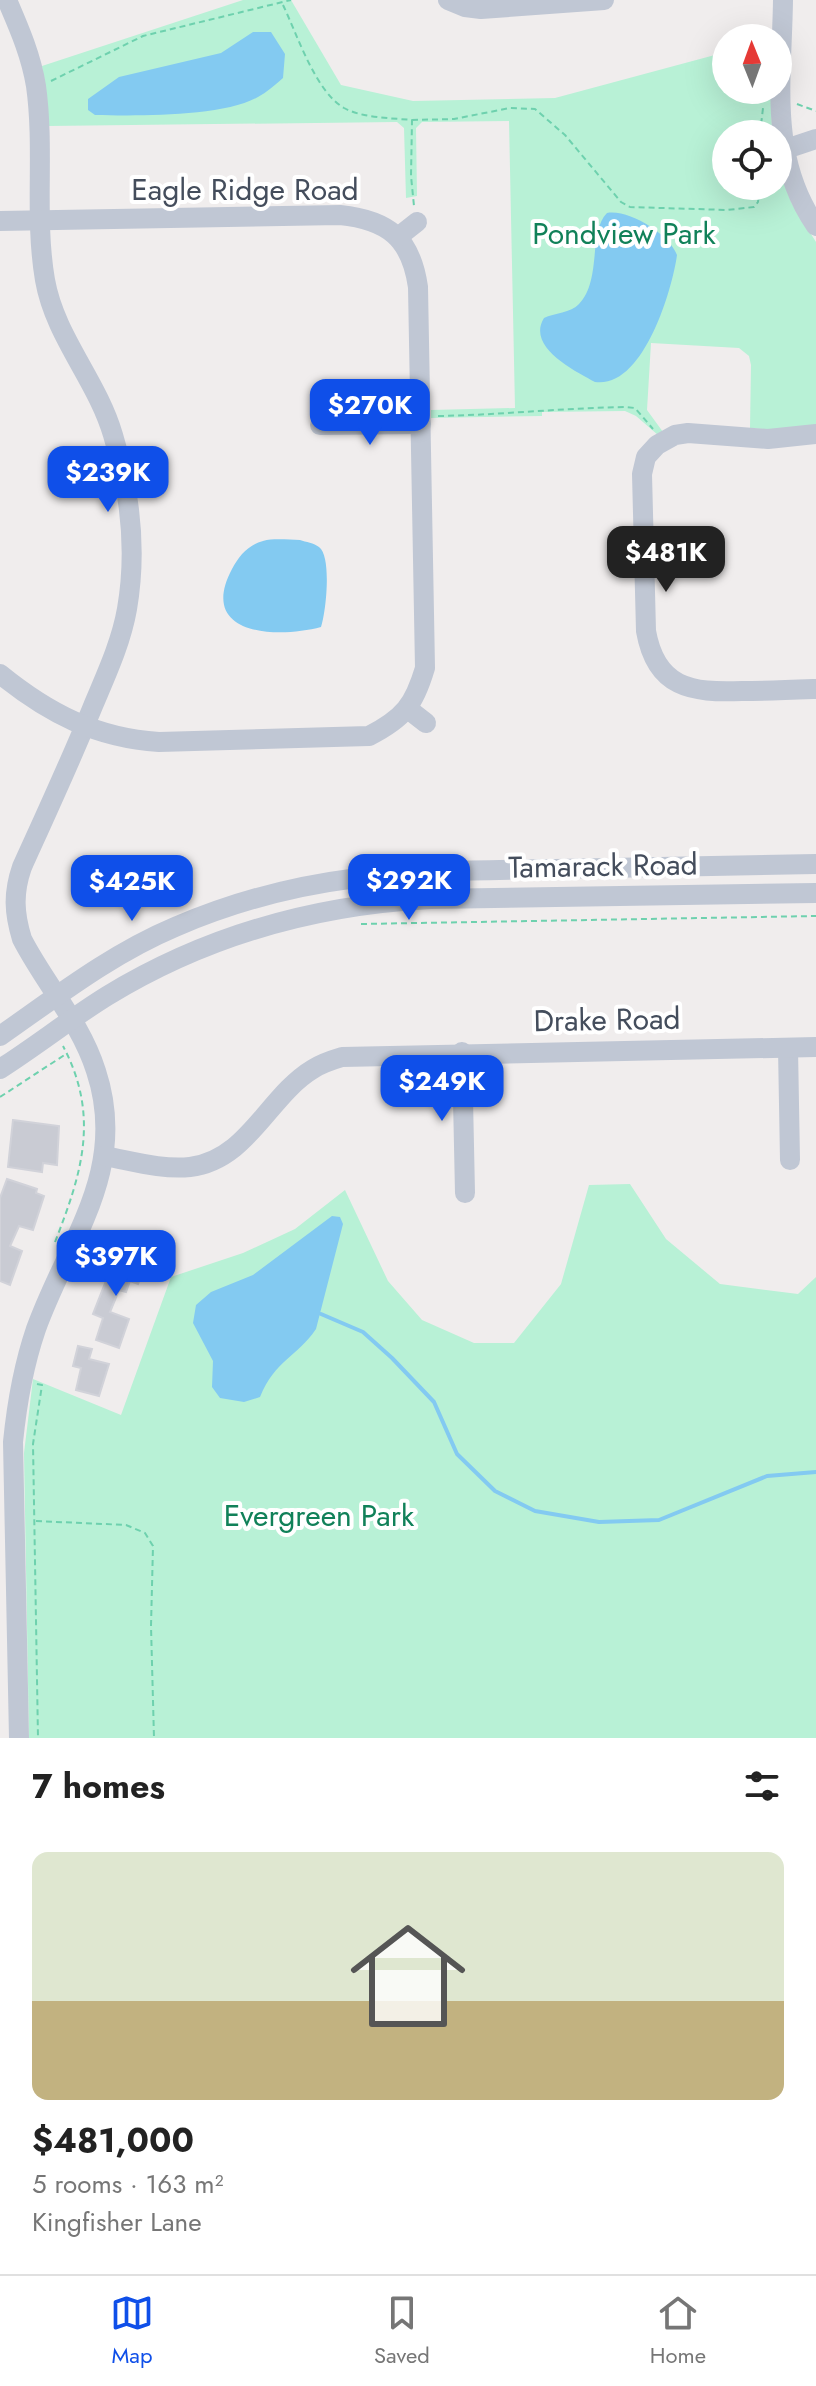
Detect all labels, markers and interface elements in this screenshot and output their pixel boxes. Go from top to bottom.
north arrow [712,24,792,104]
map controls [712,24,792,200]
button: locate [712,120,792,200]
street label: Eagle Ridge Road [131,168,359,211]
park label: Pondview Park [532,212,717,255]
pin: $270K [314,379,426,447]
text: $270K [328,386,412,424]
pin: $239K [52,446,164,514]
text: $239K [66,453,150,491]
pin: $481K [610,526,722,594]
text: $481K [625,533,707,571]
street label: Tamarack Road [508,842,698,889]
pin: $292K [353,854,465,922]
pin: $425K [76,855,188,923]
text: $292K [366,861,452,899]
text: $425K [89,862,175,900]
street label: Drake Road [533,997,681,1042]
pin: $249K [386,1055,498,1123]
text: $249K [399,1062,485,1100]
pin: $397K [60,1230,172,1298]
text: $397K [75,1237,157,1275]
park label: Evergreen Park [224,1494,415,1537]
text: 7 homes [32,1762,165,1811]
icon: filters [740,1764,784,1808]
icon: home [336,1904,480,2048]
text: $481,000 [32,2116,194,2165]
text: 5 rooms · 163 m² [32,2165,224,2203]
text: Kingfisher Lane [32,2203,202,2241]
tab: Map [110,2291,154,2371]
tab: Saved [374,2291,430,2371]
tab: Home [650,2291,706,2371]

